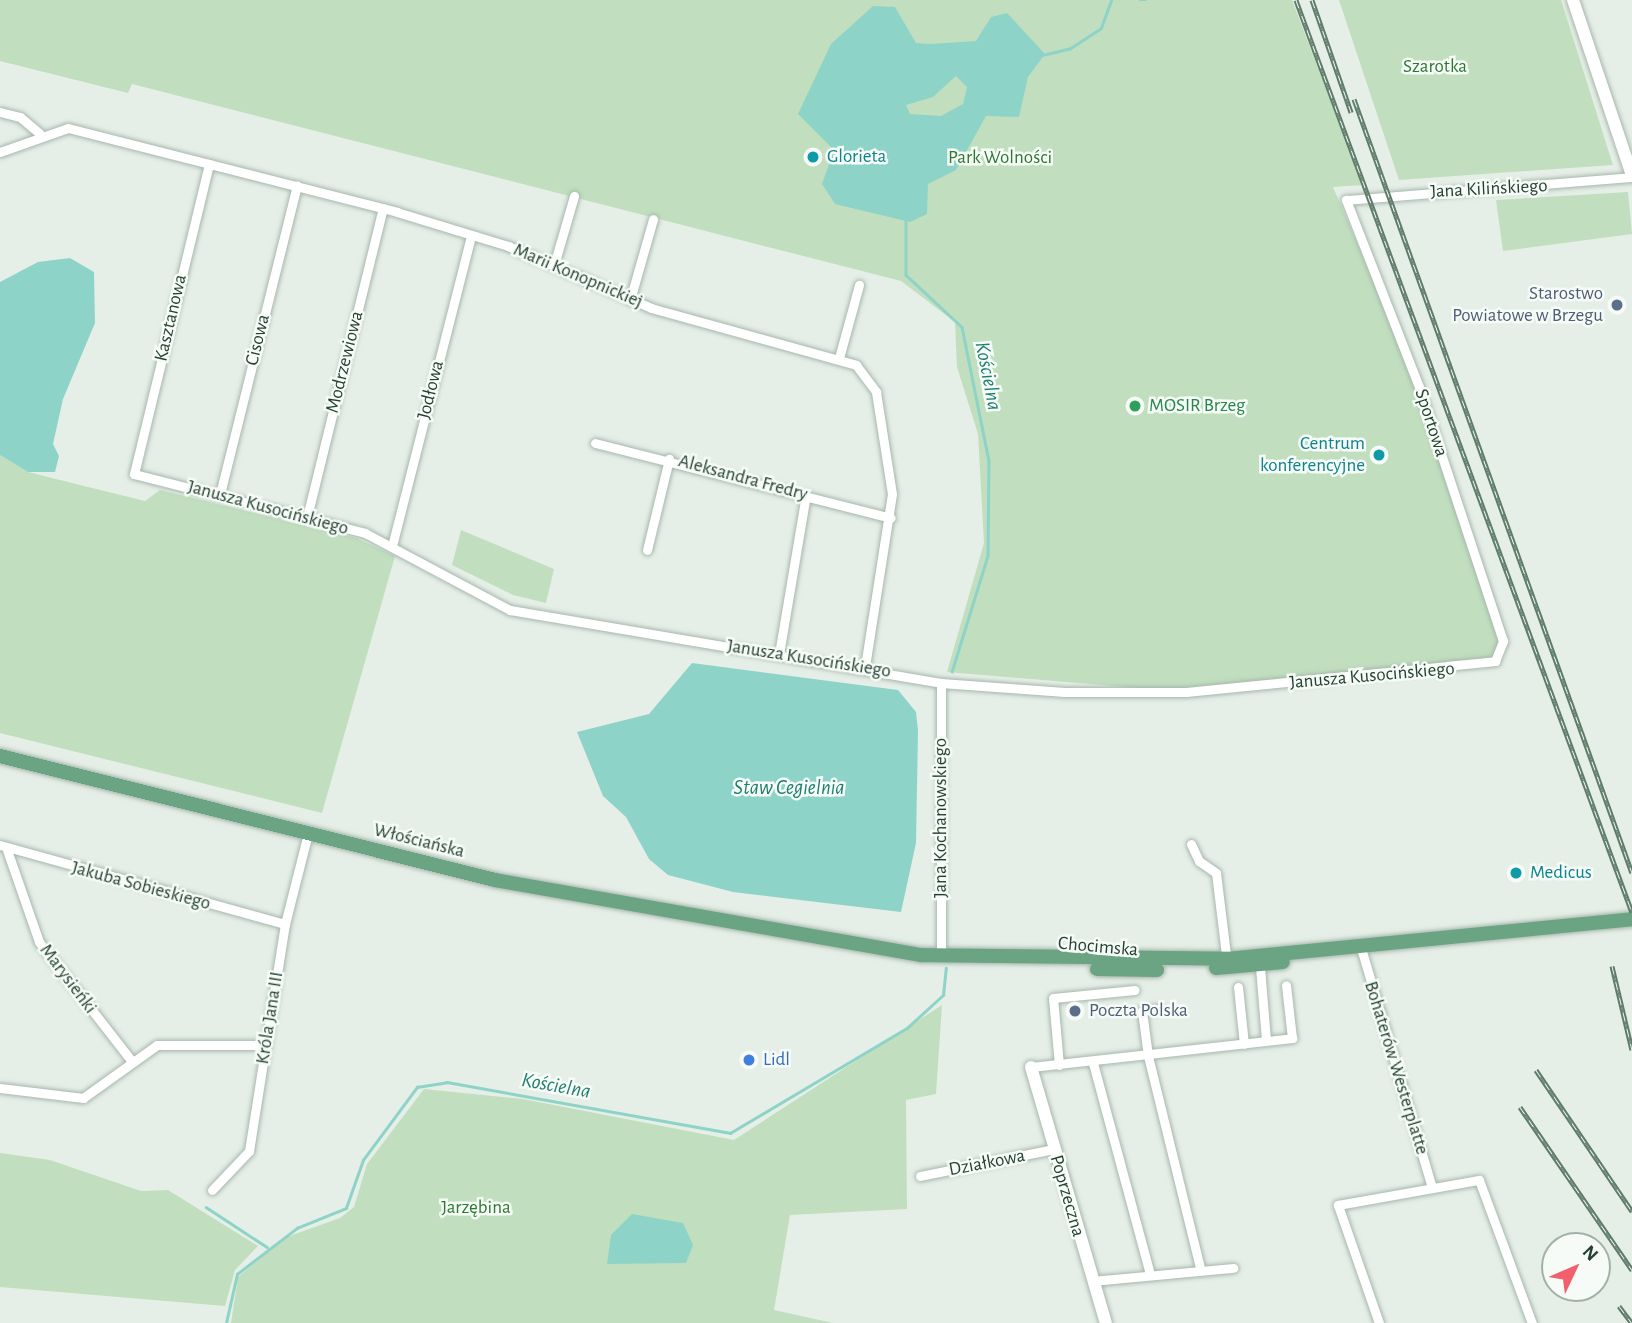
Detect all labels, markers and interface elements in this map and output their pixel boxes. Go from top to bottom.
park label: Szarotka [1403,56,1467,78]
place label: Glorieta [827,146,886,168]
park label: Park Wolności [948,147,1052,169]
marker: Glorieta [805,149,821,165]
street label: Jana Kilińskiego [1430,175,1548,203]
street label: Marii Konopnickiej [510,238,646,314]
street label: Kasztanowa [150,272,192,364]
place label: Starostwo Powiatowe w Brzegu [1452,283,1603,327]
marker: Starostwo Powiatowe w Brzegu [1609,297,1625,313]
street label: Modrzewiowa [321,309,369,415]
street label: Cisowa [241,312,275,368]
water label: Kościelna [969,339,1007,413]
street label: Jodłowa [413,358,449,422]
street label: Sportowa [1409,386,1453,460]
place label: MOSIR Brzeg [1149,395,1245,417]
marker: MOSIR Brzeg [1127,398,1143,414]
place label: Centrum konferencyjne [1260,433,1365,477]
marker: Centrum konferencyjne [1371,447,1387,463]
street label: Aleksandra Fredry [676,450,810,506]
street label: Janusza Kusocińskiego [185,476,351,540]
street label: Janusza Kusocińskiego [725,635,893,683]
street label: Janusza Kusocińskiego [1288,657,1456,695]
street label: Jana Kochanowskiego [930,738,952,898]
water label: Staw Cegielnia [734,775,844,801]
street label: Włościańska [371,819,467,863]
street label: Jakuba Sobieskiego [69,857,213,915]
place label: Medicus [1530,862,1592,884]
marker: Medicus [1508,865,1524,881]
street label: Chocimska [1057,932,1139,962]
street label: Marysieńki [34,940,102,1018]
street label: Króla Jana III [251,970,289,1066]
street label: Bohaterów Westerplatte [1359,979,1433,1157]
place label: Poczta Polska [1089,1000,1188,1022]
marker: Poczta Polska [1067,1003,1083,1019]
place label: Lidl [763,1049,790,1071]
marker: Lidl [741,1052,757,1068]
water label: Kościelna [520,1068,592,1104]
street label: Działkowa [947,1144,1027,1182]
street label: Poprzeczna [1044,1152,1090,1240]
park label: Jarzębina [441,1197,511,1219]
north arrow [1541,1232,1611,1302]
text: N [1579,1242,1601,1265]

